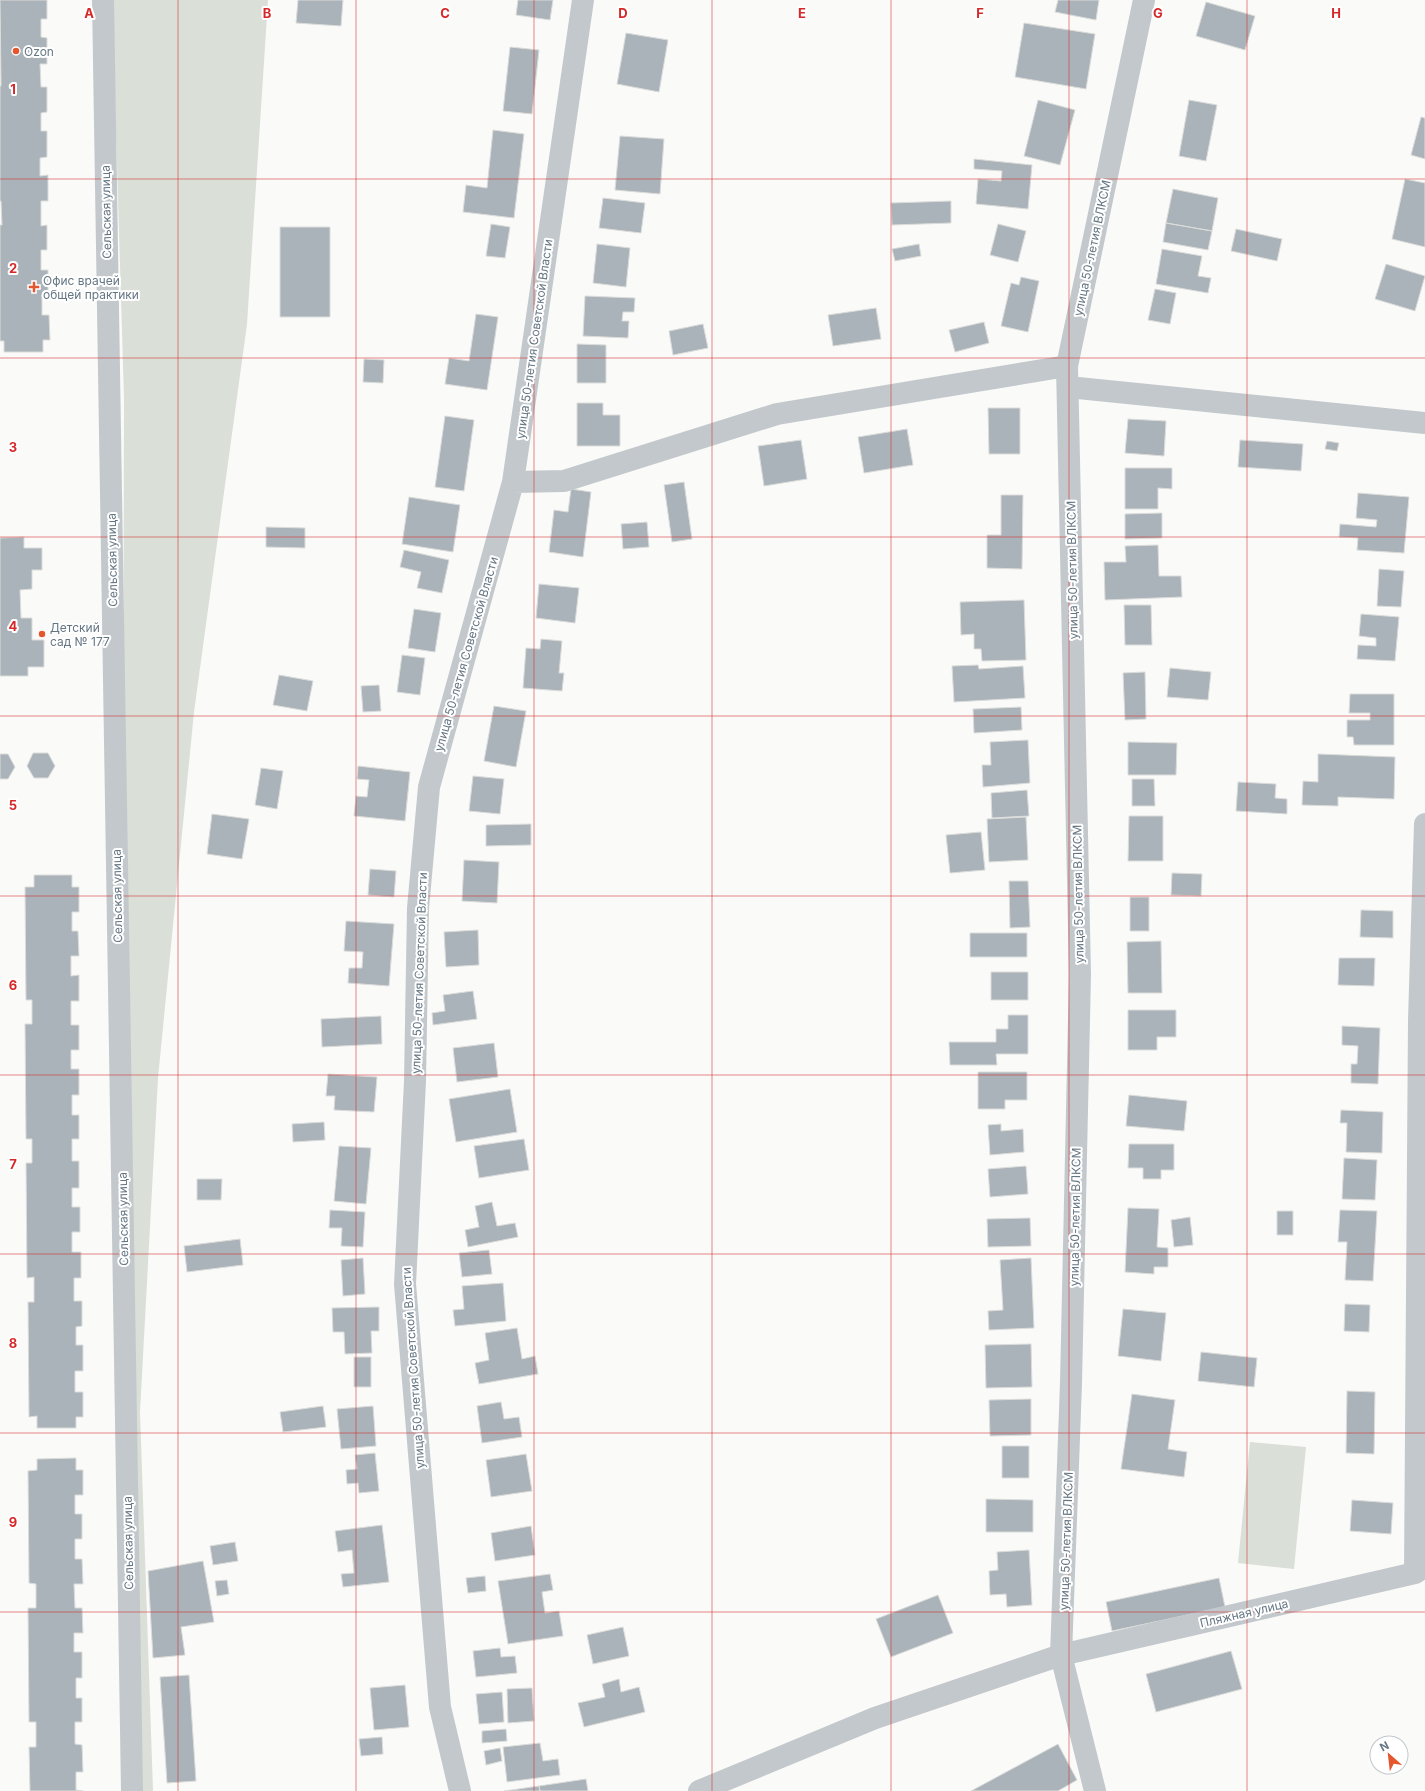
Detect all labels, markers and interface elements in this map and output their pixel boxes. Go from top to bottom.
text: A [84,5,94,21]
text: B [263,5,272,21]
text: C [440,5,450,21]
text: D [618,5,628,21]
text: E [798,5,806,21]
text: F [976,5,984,21]
text: G [1153,5,1163,21]
text: H [1331,5,1341,21]
place label: Ozon [24,44,54,59]
marker: Ozon [11,46,21,56]
text: 1 [10,81,16,97]
street label: Сельская улица [98,165,114,259]
street label: улица 50-летия ВЛКСМ [1070,179,1114,317]
street label: улица 50-летия Советской Власти [513,238,555,440]
text: 2 [9,260,17,276]
place label: Офис врачей общей практики [43,273,139,302]
marker: Офис врачей общей практики [28,281,40,293]
text: 3 [9,439,17,455]
street label: улица 50-летия ВЛКСМ [1063,501,1081,639]
street label: Сельская улица [104,513,120,607]
street label: улица 50-летия Советской Власти [431,555,501,753]
text: 4 [9,618,18,634]
place label: Детский сад № 177 [50,620,110,649]
marker: Детский сад № 177 [37,629,47,639]
text: 5 [9,797,17,813]
street label: улица 50-летия ВЛКСМ [1069,825,1087,963]
street label: Сельская улица [109,849,125,943]
street label: улица 50-летия Советской Власти [408,872,430,1074]
text: 6 [9,977,17,993]
street label: улица 50-летия ВЛКСМ [1066,1148,1084,1286]
text: 7 [9,1156,17,1172]
street label: Сельская улица [115,1172,131,1266]
street label: улица 50-летия Советской Власти [398,1267,428,1469]
text: 8 [9,1335,17,1351]
street label: улица 50-летия ВЛКСМ [1056,1471,1076,1611]
street label: Сельская улица [120,1496,136,1590]
text: 9 [9,1514,17,1530]
street label: Пляжная улица [1198,1596,1290,1630]
north arrow [1369,1735,1409,1775]
text: N [1377,1738,1391,1754]

